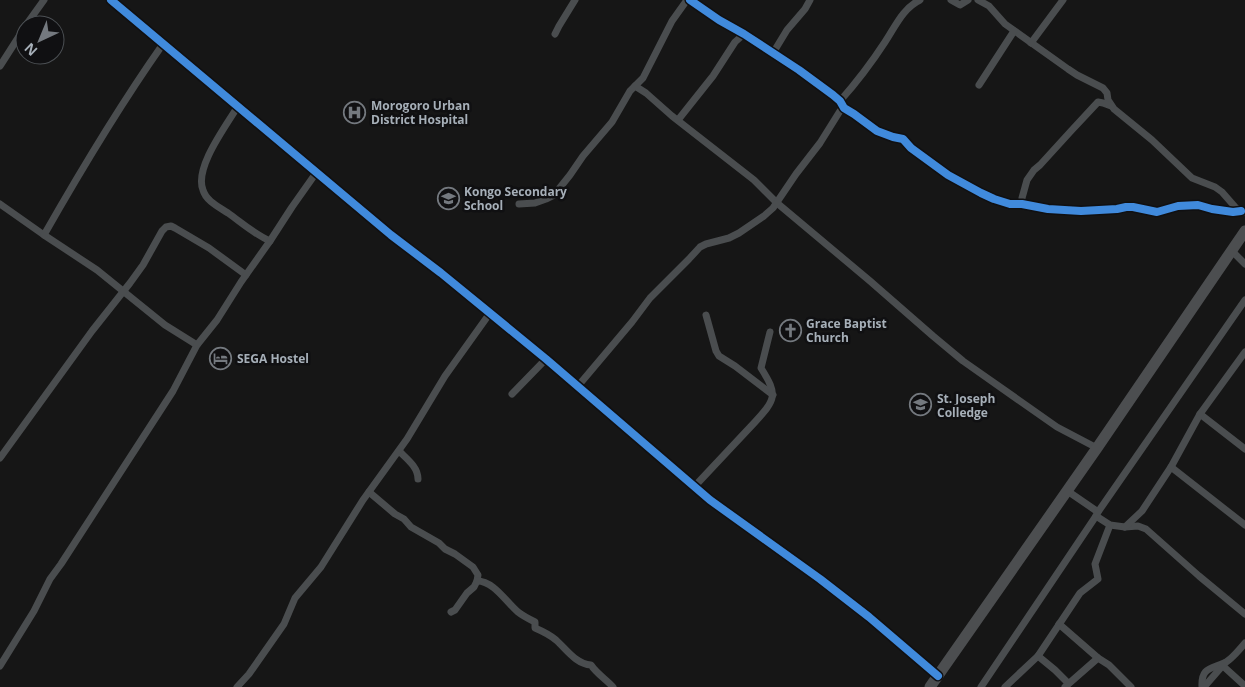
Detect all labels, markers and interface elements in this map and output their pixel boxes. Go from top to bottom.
north arrow [15,15,65,65]
text: N [20,39,41,61]
place label: Morogoro Urban District Hospital [371,97,470,128]
hospital icon: Morogoro Urban District Hospital [343,100,367,124]
place label: Kongo Secondary School [464,183,567,214]
school or university icon: Kongo Secondary School [436,186,460,210]
place label: Grace Baptist Church [806,315,887,346]
church icon: Grace Baptist Church [778,318,802,342]
hotel icon: SEGA Hostel [209,346,233,370]
place label: SEGA Hostel [237,350,309,367]
place label: St. Joseph Colledge [937,390,995,421]
school or university icon: St. Joseph Colledge [909,393,933,417]

